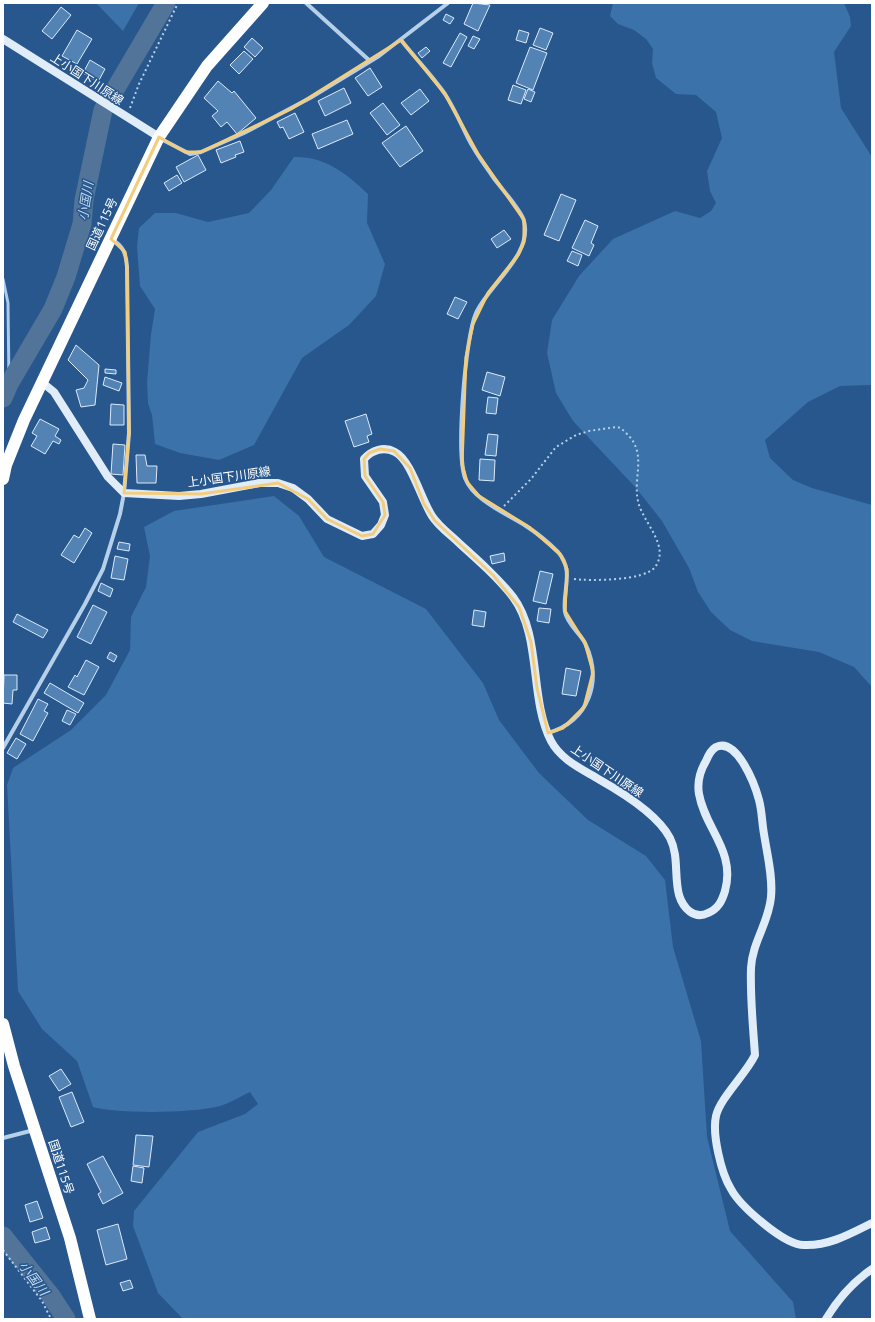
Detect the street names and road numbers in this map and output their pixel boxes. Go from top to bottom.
street label: 上小国下川原線 [47,49,127,109]
street label: 国道115号 [82,195,121,253]
street label: 上小国下川原線 [186,462,272,491]
street label: 上小国下川原線 [568,740,647,801]
street label: 国道115号 [45,1137,78,1196]

